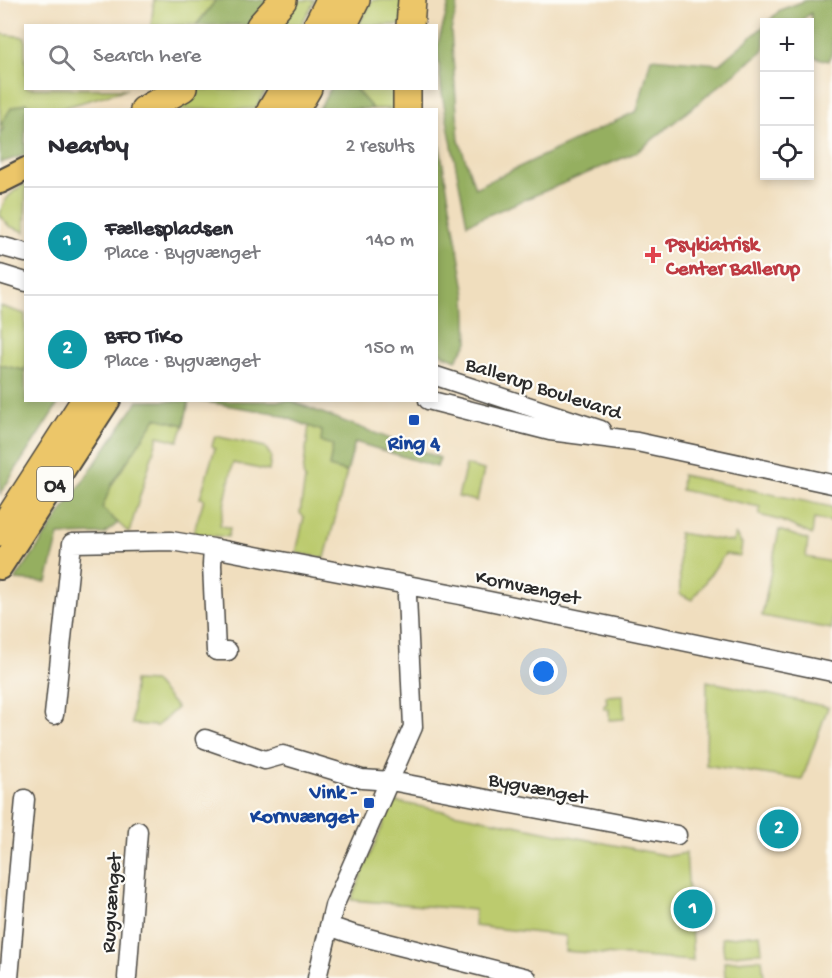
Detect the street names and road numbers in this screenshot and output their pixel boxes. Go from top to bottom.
street label: Ballerup Boulevard [461,353,626,428]
road number: O4 [37,467,73,501]
street label: Kornvænget [473,566,584,613]
street label: Bygvænget [485,768,591,813]
street label: Rugvænget [98,850,130,954]

